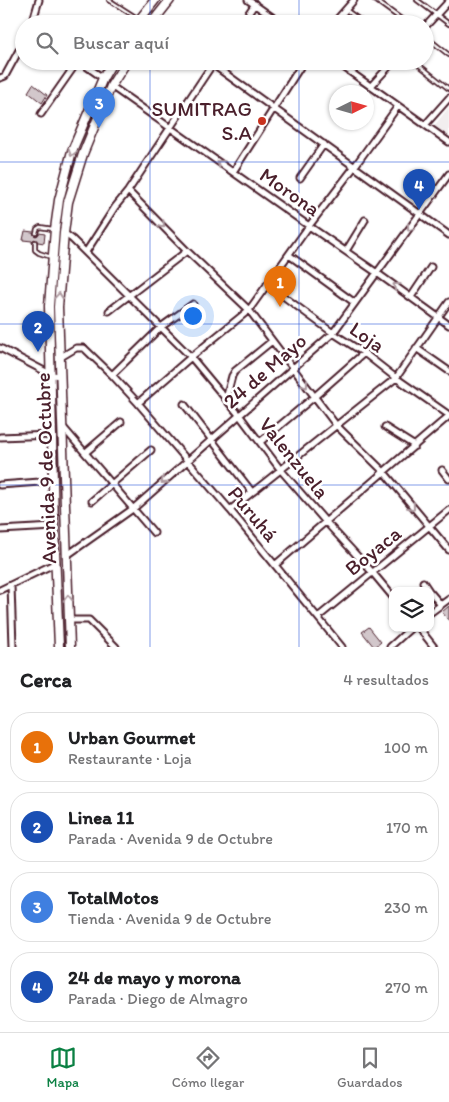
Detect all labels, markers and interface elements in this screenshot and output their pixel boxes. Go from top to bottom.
search box [15,15,434,70]
icon: search [33,29,61,57]
text: Buscar aquí [73,31,169,54]
north arrow [329,85,374,130]
pin: 3 [83,87,115,128]
place label: SUMITRAG S.A [151,96,253,145]
marker: SUMITRAG S.A [256,115,268,127]
one-way arrow [68,149,78,157]
one-way arrow [216,160,225,169]
street label: Morona [255,162,326,221]
pin: 4 [403,169,435,210]
one-way arrow [156,220,165,229]
one-way arrow [407,222,416,232]
pin: 1 [264,266,296,307]
one-way arrow [392,283,402,292]
one-way arrow [54,292,65,300]
your location [180,303,206,329]
pin: 2 [22,311,54,352]
street label: Loja [345,316,390,357]
street label: 24 de Mayo [218,328,311,414]
street label: Avenida 9 de Octubre [30,372,61,564]
one-way arrow [300,379,308,388]
street label: Valenzuela [254,412,335,503]
one-way arrow [161,475,170,484]
street label: Puruhá [223,481,284,547]
one-way arrow [407,501,416,510]
street label: Boyaca [340,520,406,581]
map controls [389,587,434,632]
button: layers [389,587,434,632]
one-way arrow [62,594,73,602]
text: Cerca [20,667,72,692]
text: 4 resultados [343,670,429,689]
text: Urban Gourmet [68,726,195,749]
text: 1 [33,738,41,757]
text: 100 m [384,738,428,757]
text: Restaurante · Loja [68,749,192,768]
text: Linea 11 [68,806,134,829]
text: 2 [33,818,41,837]
text: 170 m [386,818,428,837]
text: Parada · Avenida 9 de Octubre [68,829,273,848]
text: TotalMotos [68,886,159,909]
text: 3 [33,898,41,917]
text: 230 m [384,898,428,917]
text: Tienda · Avenida 9 de Octubre [68,909,272,928]
text: 24 de mayo y morona [68,966,241,989]
text: 4 [32,978,42,997]
text: 270 m [385,978,428,997]
text: Parada · Diego de Almagro [68,989,248,1008]
tab: Mapa [46,1044,79,1091]
tab: Cómo llegar [172,1044,244,1091]
tab: Guardados [337,1044,403,1091]

